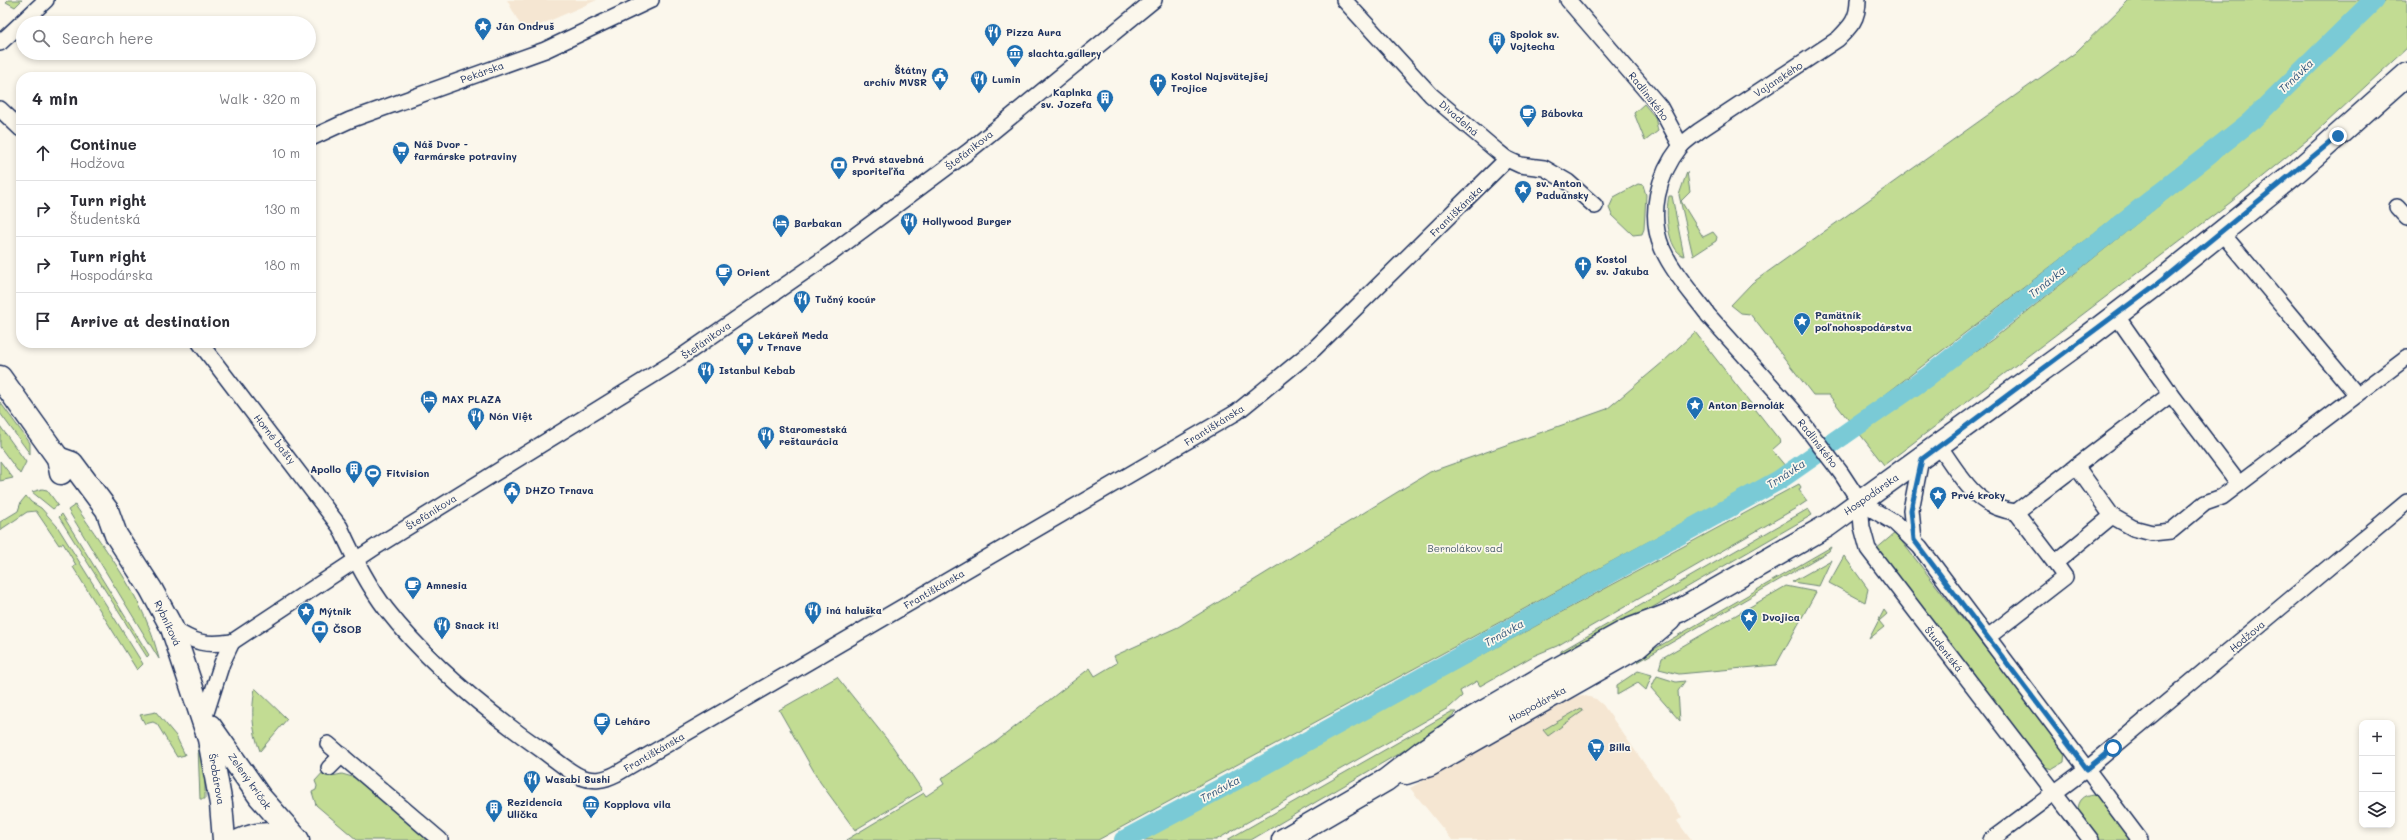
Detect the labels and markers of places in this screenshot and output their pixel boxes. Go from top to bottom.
place icon: Ján Ondruš [473,16,493,41]
place label: Ján Ondruš [496,19,554,33]
restaurant icon: Pizza Aura [983,22,1003,47]
place label: Pizza Aura [1006,25,1061,39]
place label: Spolok sv. Vojtecha [1510,27,1559,53]
building icon: Spolok sv. Vojtecha [1487,30,1507,55]
museum icon: slachta.gallery [1005,43,1025,68]
place label: slachta.gallery [1028,46,1102,60]
place label: Štátny archív MVSR [863,63,928,89]
public building icon: Štátny archív MVSR [930,66,950,91]
restaurant icon: Lumin [969,69,989,94]
place label: Kostol Najsvätejšej Trojice [1171,69,1269,95]
place label: Lumin [992,72,1021,86]
church icon: Kostol Najsvätejšej Trojice [1148,72,1168,97]
place label: Kaplnka sv. Jozefa [1041,85,1092,111]
building icon: Kaplnka sv. Jozefa [1095,88,1115,113]
cafe icon: Bábovka [1518,103,1538,128]
place label: Bábovka [1541,106,1583,120]
place label: Náš Dvor - farmárske potraviny [414,137,518,163]
supermarket icon: Náš Dvor - farmárske potraviny [391,140,411,165]
place label: Prvá stavebná sporiteľňa [852,152,924,178]
bank icon: Prvá stavebná sporiteľňa [829,155,849,180]
place label: sv. Anton Paduánsky [1536,176,1589,202]
place icon: sv. Anton Paduánsky [1513,179,1533,204]
restaurant icon: Hollywood Burger [899,211,919,236]
hotel icon: Barbakan [771,213,791,238]
place label: Hollywood Burger [922,214,1012,228]
place label: Barbakan [794,216,842,230]
place label: Kostol sv. Jakuba [1596,252,1649,278]
church icon: Kostol sv. Jakuba [1573,255,1593,280]
cafe icon: Orient [714,262,734,287]
place label: Orient [737,265,770,279]
restaurant icon: Tučný kocúr [792,289,812,314]
place label: Tučný kocúr [815,292,876,306]
place label: Pamätník poľnohospodárstva [1815,308,1912,334]
place icon: Pamätník poľnohospodárstva [1792,311,1812,336]
place label: Lekáreň Meda v Trnave [758,328,828,354]
pharmacy icon: Lekáreň Meda v Trnave [735,331,755,356]
restaurant icon: Istanbul Kebab [696,360,716,385]
place label: Istanbul Kebab [719,363,795,377]
hotel icon: MAX PLAZA [419,389,439,414]
place label: MAX PLAZA [442,392,501,406]
place icon: Anton Bernolák [1685,395,1705,420]
place label: Anton Bernolák [1708,398,1785,412]
restaurant icon: Nón Việt [466,406,486,431]
place label: Nón Việt [489,409,533,423]
place label: Staromestská reštaurácia [779,422,847,448]
restaurant icon: Staromestská reštaurácia [756,425,776,450]
building icon: Apollo [344,459,364,484]
place label: Apollo [310,462,341,476]
sports icon: Fitvision [363,463,383,488]
place label: Fitvision [386,466,430,480]
public building icon: DHZO Trnava [502,480,522,505]
place label: DHZO Trnava [525,483,594,497]
place icon: Prvé kroky [1928,485,1948,510]
place label: Prvé kroky [1951,488,2006,502]
cafe icon: Amnesia [403,575,423,600]
place label: Amnesia [426,578,467,592]
restaurant icon: iná haluška [803,600,823,625]
place icon: Mýtnik [296,601,316,626]
place label: iná haluška [826,603,882,617]
place label: Mýtnik [319,604,351,618]
place icon: Dvojica [1739,607,1759,632]
place label: Dvojica [1762,610,1800,624]
restaurant icon: Snack it! [432,615,452,640]
place label: Snack it! [455,618,499,632]
bank icon: ČSOB [310,619,330,644]
place label: ČSOB [333,622,362,636]
cafe icon: Leháro [592,711,612,736]
place label: Leháro [615,714,650,728]
supermarket icon: Billa [1586,737,1606,762]
place label: Billa [1609,740,1631,754]
restaurant icon: Wasabi Sushi [522,769,542,794]
place label: Wasabi Sushi [545,772,610,786]
museum icon: Kopplova vila [581,794,601,819]
place label: Rezidencia Ulička [507,795,562,821]
place label: Kopplova vila [604,797,671,811]
building icon: Rezidencia Ulička [484,798,504,823]

